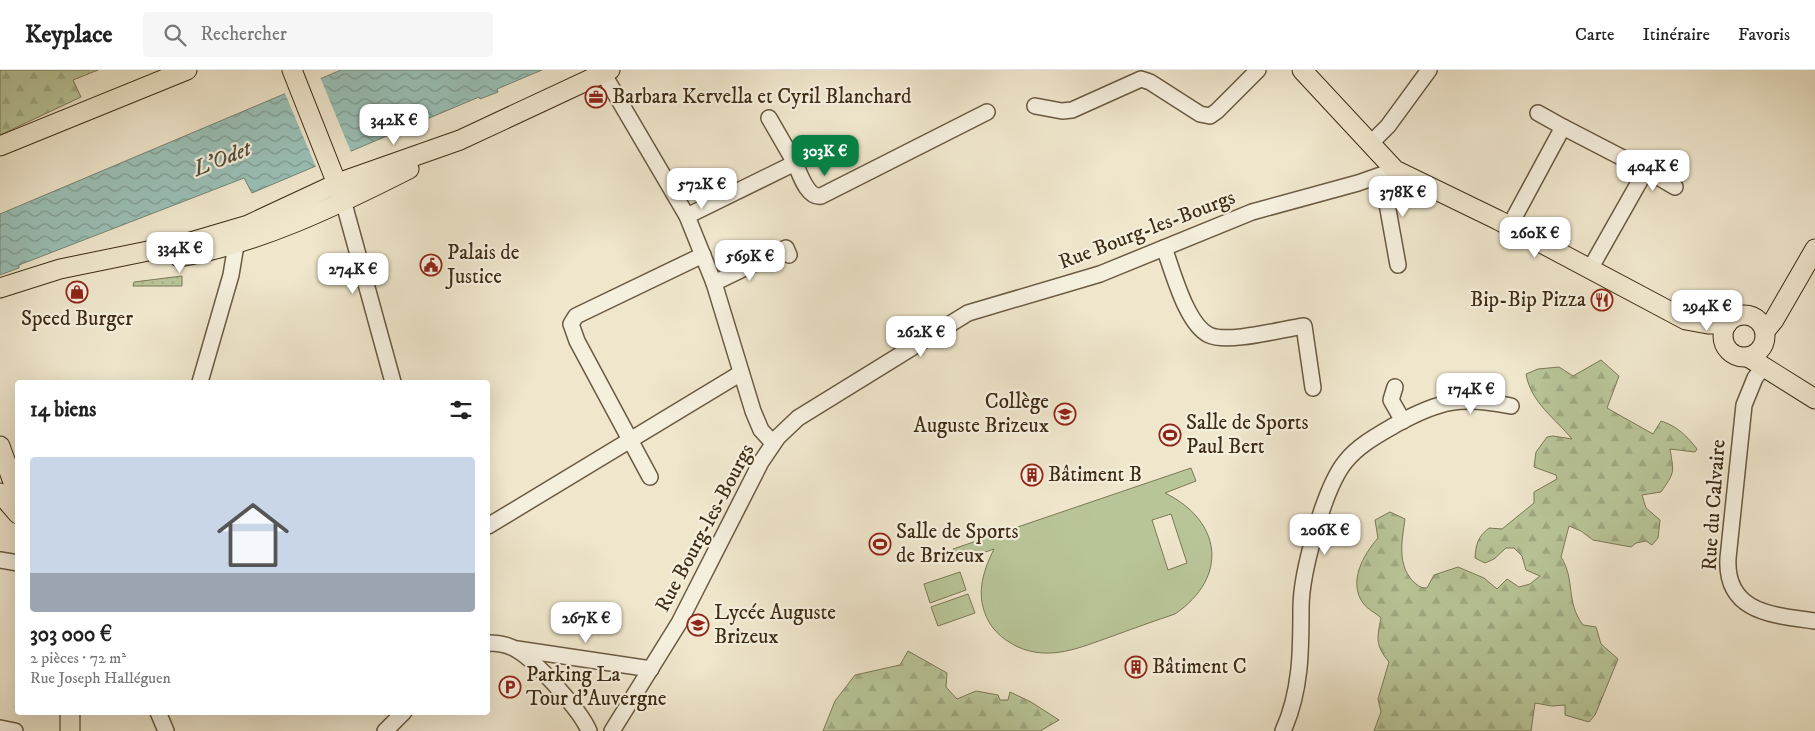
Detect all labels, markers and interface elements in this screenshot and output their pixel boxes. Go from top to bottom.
search box [143,12,493,57]
text: Keyplace [25,20,113,50]
icon: search [161,21,189,49]
text: Rechercher [201,23,287,46]
text: Carte [1575,24,1615,46]
text: Itinéraire [1643,24,1710,46]
text: Favoris [1738,24,1790,46]
place label: Barbara Kervella et Cyril Blanchard [612,84,912,110]
office icon: Barbara Kervella et Cyril Blanchard [584,85,608,109]
pin: 342K € [353,104,435,146]
text: 342K € [370,110,418,130]
pin: 303K € [784,134,866,177]
water label: L'Odet [187,135,256,183]
text: 303K € [803,141,847,161]
pin: 404K € [1612,150,1694,192]
text: 404K € [1627,156,1679,176]
pin: 572K € [661,168,743,210]
text: 572K € [678,174,726,194]
pin: 378K € [1362,176,1444,218]
text: 378K € [1380,182,1426,202]
street label: Rue Bourg-les-Bourgs [1055,184,1239,276]
pin: 260K € [1494,216,1576,259]
text: 260K € [1511,223,1559,243]
pin: 334K € [139,232,221,274]
text: 334K € [157,238,203,258]
place label: Palais de Justice [445,240,520,290]
pin: 569K € [709,240,791,282]
text: 569K € [726,246,774,266]
pin: 274K € [312,252,394,295]
public building icon: Palais de Justice [419,253,443,277]
text: 274K € [329,259,377,279]
shop icon: Speed Burger [65,280,89,304]
place label: Bip-Bip Pizza [1470,287,1586,313]
restaurant icon: Bip-Bip Pizza [1590,288,1614,312]
pin: 294K € [1666,290,1748,332]
text: 294K € [1682,296,1732,316]
place label: Speed Burger [21,306,133,332]
pin: 262K € [880,316,962,358]
text: 262K € [897,322,945,342]
pin: 174K € [1430,372,1512,415]
text: 174K € [1447,379,1495,399]
place label: Collège Auguste Brizeux [914,389,1049,439]
icon: filters [447,396,475,424]
text: 14 biens [30,397,96,423]
school or university icon: Collège Auguste Brizeux [1053,402,1077,426]
place label: Salle de Sports Paul Bert [1186,410,1309,460]
sports icon: Salle de Sports Paul Bert [1158,423,1182,447]
street label: Rue du Calvaire [1696,438,1732,572]
street label: Rue Bourg-les-Bourgs [650,439,760,617]
place label: Bâtiment B [1048,462,1142,488]
building icon: Bâtiment B [1020,463,1044,487]
icon: home [208,490,298,580]
pin: 206K € [1284,514,1366,556]
place label: Salle de Sports de Brizeux [896,519,1019,569]
text: 206K € [1301,520,1349,540]
sports icon: Salle de Sports de Brizeux [868,532,892,556]
place label: Lycée Auguste Brizeux [714,600,836,650]
pin: 267K € [545,602,627,644]
text: 267K € [562,608,610,628]
school or university icon: Lycée Auguste Brizeux [686,613,710,637]
text: 303 000 € [30,622,112,648]
text: 2 pièces · 72 m² [30,648,126,668]
place label: Bâtiment C [1152,654,1247,680]
building icon: Bâtiment C [1124,655,1148,679]
place label: Parking La Tour d'Auvergne [526,662,667,712]
text: Rue Joseph Halléguen [30,668,171,688]
parking icon: Parking La Tour d'Auvergne [498,675,522,699]

